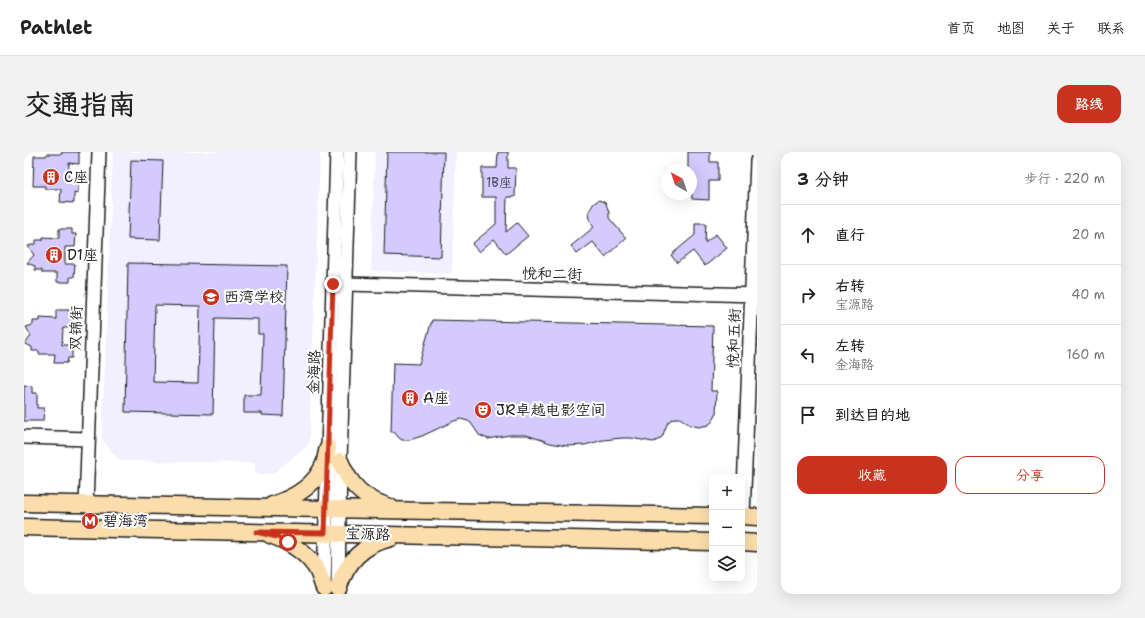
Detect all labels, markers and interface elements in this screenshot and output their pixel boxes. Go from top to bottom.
text: Pathlet [20,15,92,40]
text: 首页 [947,19,975,37]
text: 地图 [997,19,1025,37]
text: 关于 [1047,19,1075,37]
text: 联系 [1097,19,1125,37]
text: 交通指南 [24,85,136,123]
button: 路线 [1057,85,1121,123]
north arrow [661,164,697,200]
building icon: C座 [41,167,61,187]
place label: C座 [64,167,88,187]
text: 3 分钟 [797,168,849,190]
text: 步行 · 220 m [1025,170,1105,187]
house number: 1B座 [486,174,512,191]
icon: ahead [797,224,819,246]
text: 直行 [835,225,865,245]
text: 20 m [1072,226,1105,243]
building icon: D1座 [44,245,64,265]
place label: D1座 [67,245,98,265]
street label: 悦和二街 [522,263,582,285]
route end [324,275,342,293]
text: 右转 [835,276,865,296]
icon: right [797,284,819,306]
text: 40 m [1071,286,1105,303]
school or university icon: 西湾学校 [201,287,221,307]
place label: 西湾学校 [224,287,284,307]
text: 宝源路 [835,296,874,313]
street label: 双锦街 [65,305,87,351]
street label: 悦和五街 [723,308,745,368]
text: 左转 [835,336,865,356]
icon: left [797,344,819,366]
text: 160 m [1067,346,1105,363]
street label: 金海路 [303,349,325,395]
text: 金海路 [835,356,874,373]
building icon: A座 [400,388,420,408]
place label: A座 [423,388,449,408]
theatre icon: JR卓越电影空间 [473,400,493,420]
place label: JR卓越电影空间 [496,400,606,420]
icon: arrive [797,404,819,426]
text: 到达目的地 [835,405,910,425]
button: 收藏 [797,456,947,494]
button: 分享 [955,456,1105,494]
map controls [709,474,745,582]
button: + [709,474,745,510]
button: − [709,510,745,546]
metro station icon: 碧海湾 [80,511,100,531]
place label: 碧海湾 [103,511,148,531]
street label: 宝源路 [345,523,391,545]
route start [279,533,297,551]
button: layers [709,546,745,582]

